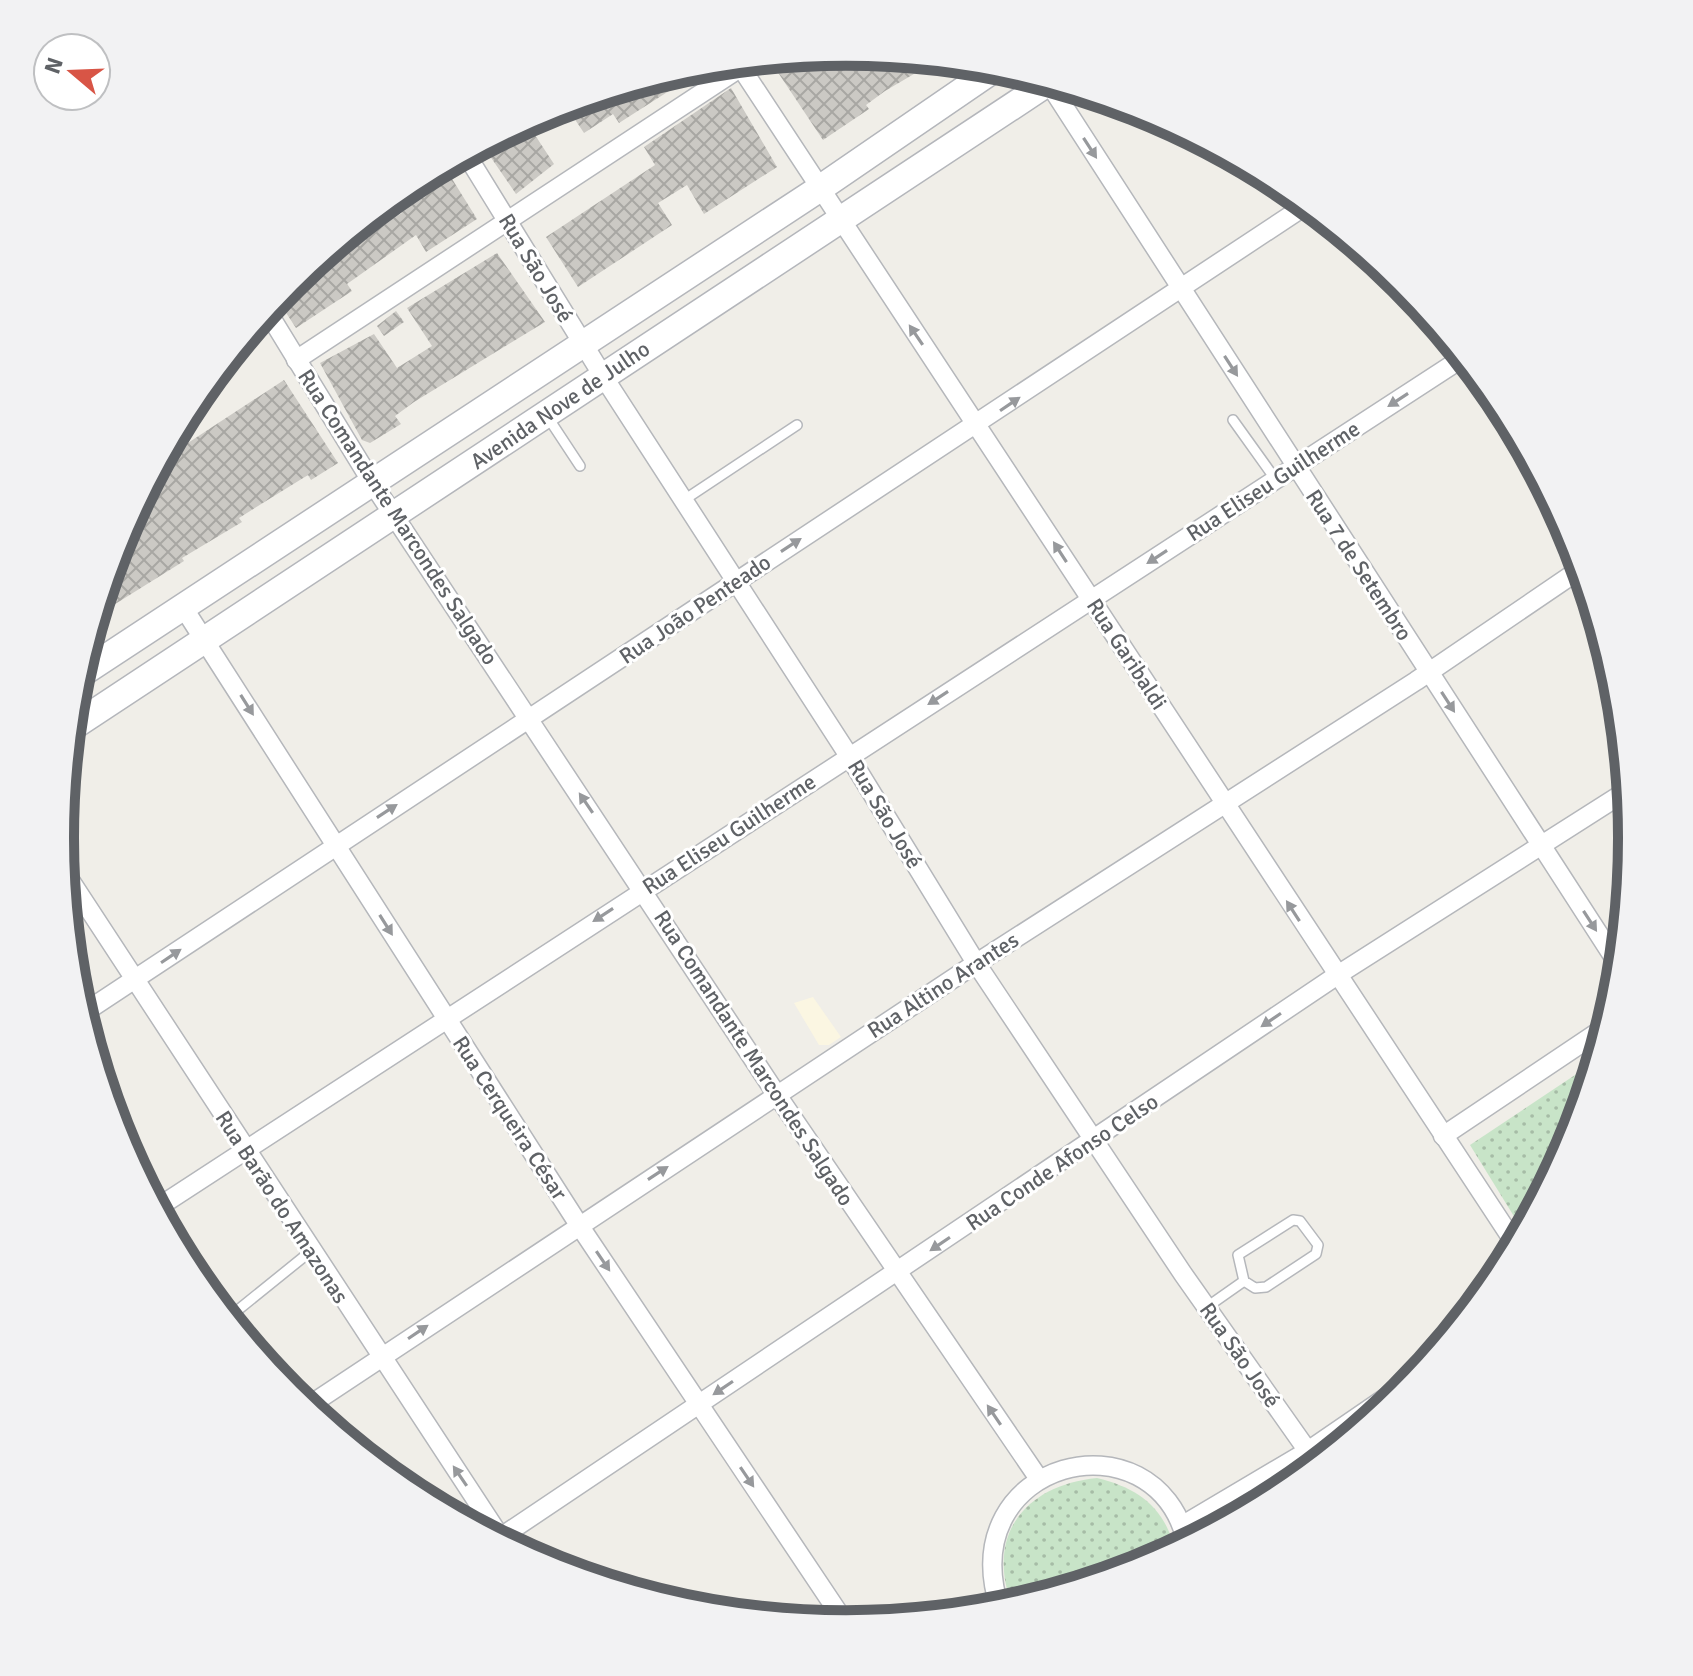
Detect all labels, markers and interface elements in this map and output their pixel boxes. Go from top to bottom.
north arrow [32,32,112,112]
text: N [38,54,69,77]
one-way arrow [1083,137,1097,159]
street label: Rua São José [493,209,579,327]
one-way arrow [909,325,924,346]
street label: Avenida Nove de Julho [465,335,655,475]
one-way arrow [1223,356,1238,377]
street label: Rua Comandante Marcondes Salgado [292,364,504,670]
one-way arrow [1388,392,1409,407]
one-way arrow [999,397,1021,412]
street label: Rua Eliseu Guilherme [1181,415,1365,547]
street label: Rua 7 de Setembro [1300,484,1418,646]
one-way arrow [781,538,802,553]
one-way arrow [1053,541,1068,563]
street label: Rua João Penteado [614,548,776,670]
one-way arrow [1146,549,1168,563]
street label: Rua Garibaldi [1081,593,1173,715]
one-way arrow [928,690,949,705]
one-way arrow [1440,692,1455,713]
one-way arrow [239,694,253,716]
street label: Rua São José [842,755,928,873]
street label: Rua Eliseu Guilherme [637,768,821,900]
one-way arrow [579,792,594,814]
one-way arrow [377,804,398,819]
one-way arrow [1286,900,1301,921]
street label: Rua Comandante Marcondes Salgado [648,905,860,1211]
one-way arrow [592,908,614,922]
one-way arrow [1582,910,1597,931]
one-way arrow [378,914,392,936]
street label: Rua Altino Arantes [862,926,1024,1044]
one-way arrow [160,949,182,964]
one-way arrow [1261,1012,1282,1027]
street label: Rua Cerqueira César [447,1031,573,1205]
street label: Rua Conde Afonso Celso [961,1088,1163,1236]
street label: Rua Barão do Amazonas [210,1106,354,1308]
one-way arrow [648,1166,669,1181]
one-way arrow [929,1236,951,1251]
one-way arrow [595,1250,610,1271]
street label: Rua São José [1194,1297,1286,1413]
one-way arrow [408,1325,429,1340]
one-way arrow [713,1380,734,1395]
one-way arrow [987,1405,1002,1426]
one-way arrow [452,1466,467,1487]
one-way arrow [740,1466,755,1487]

